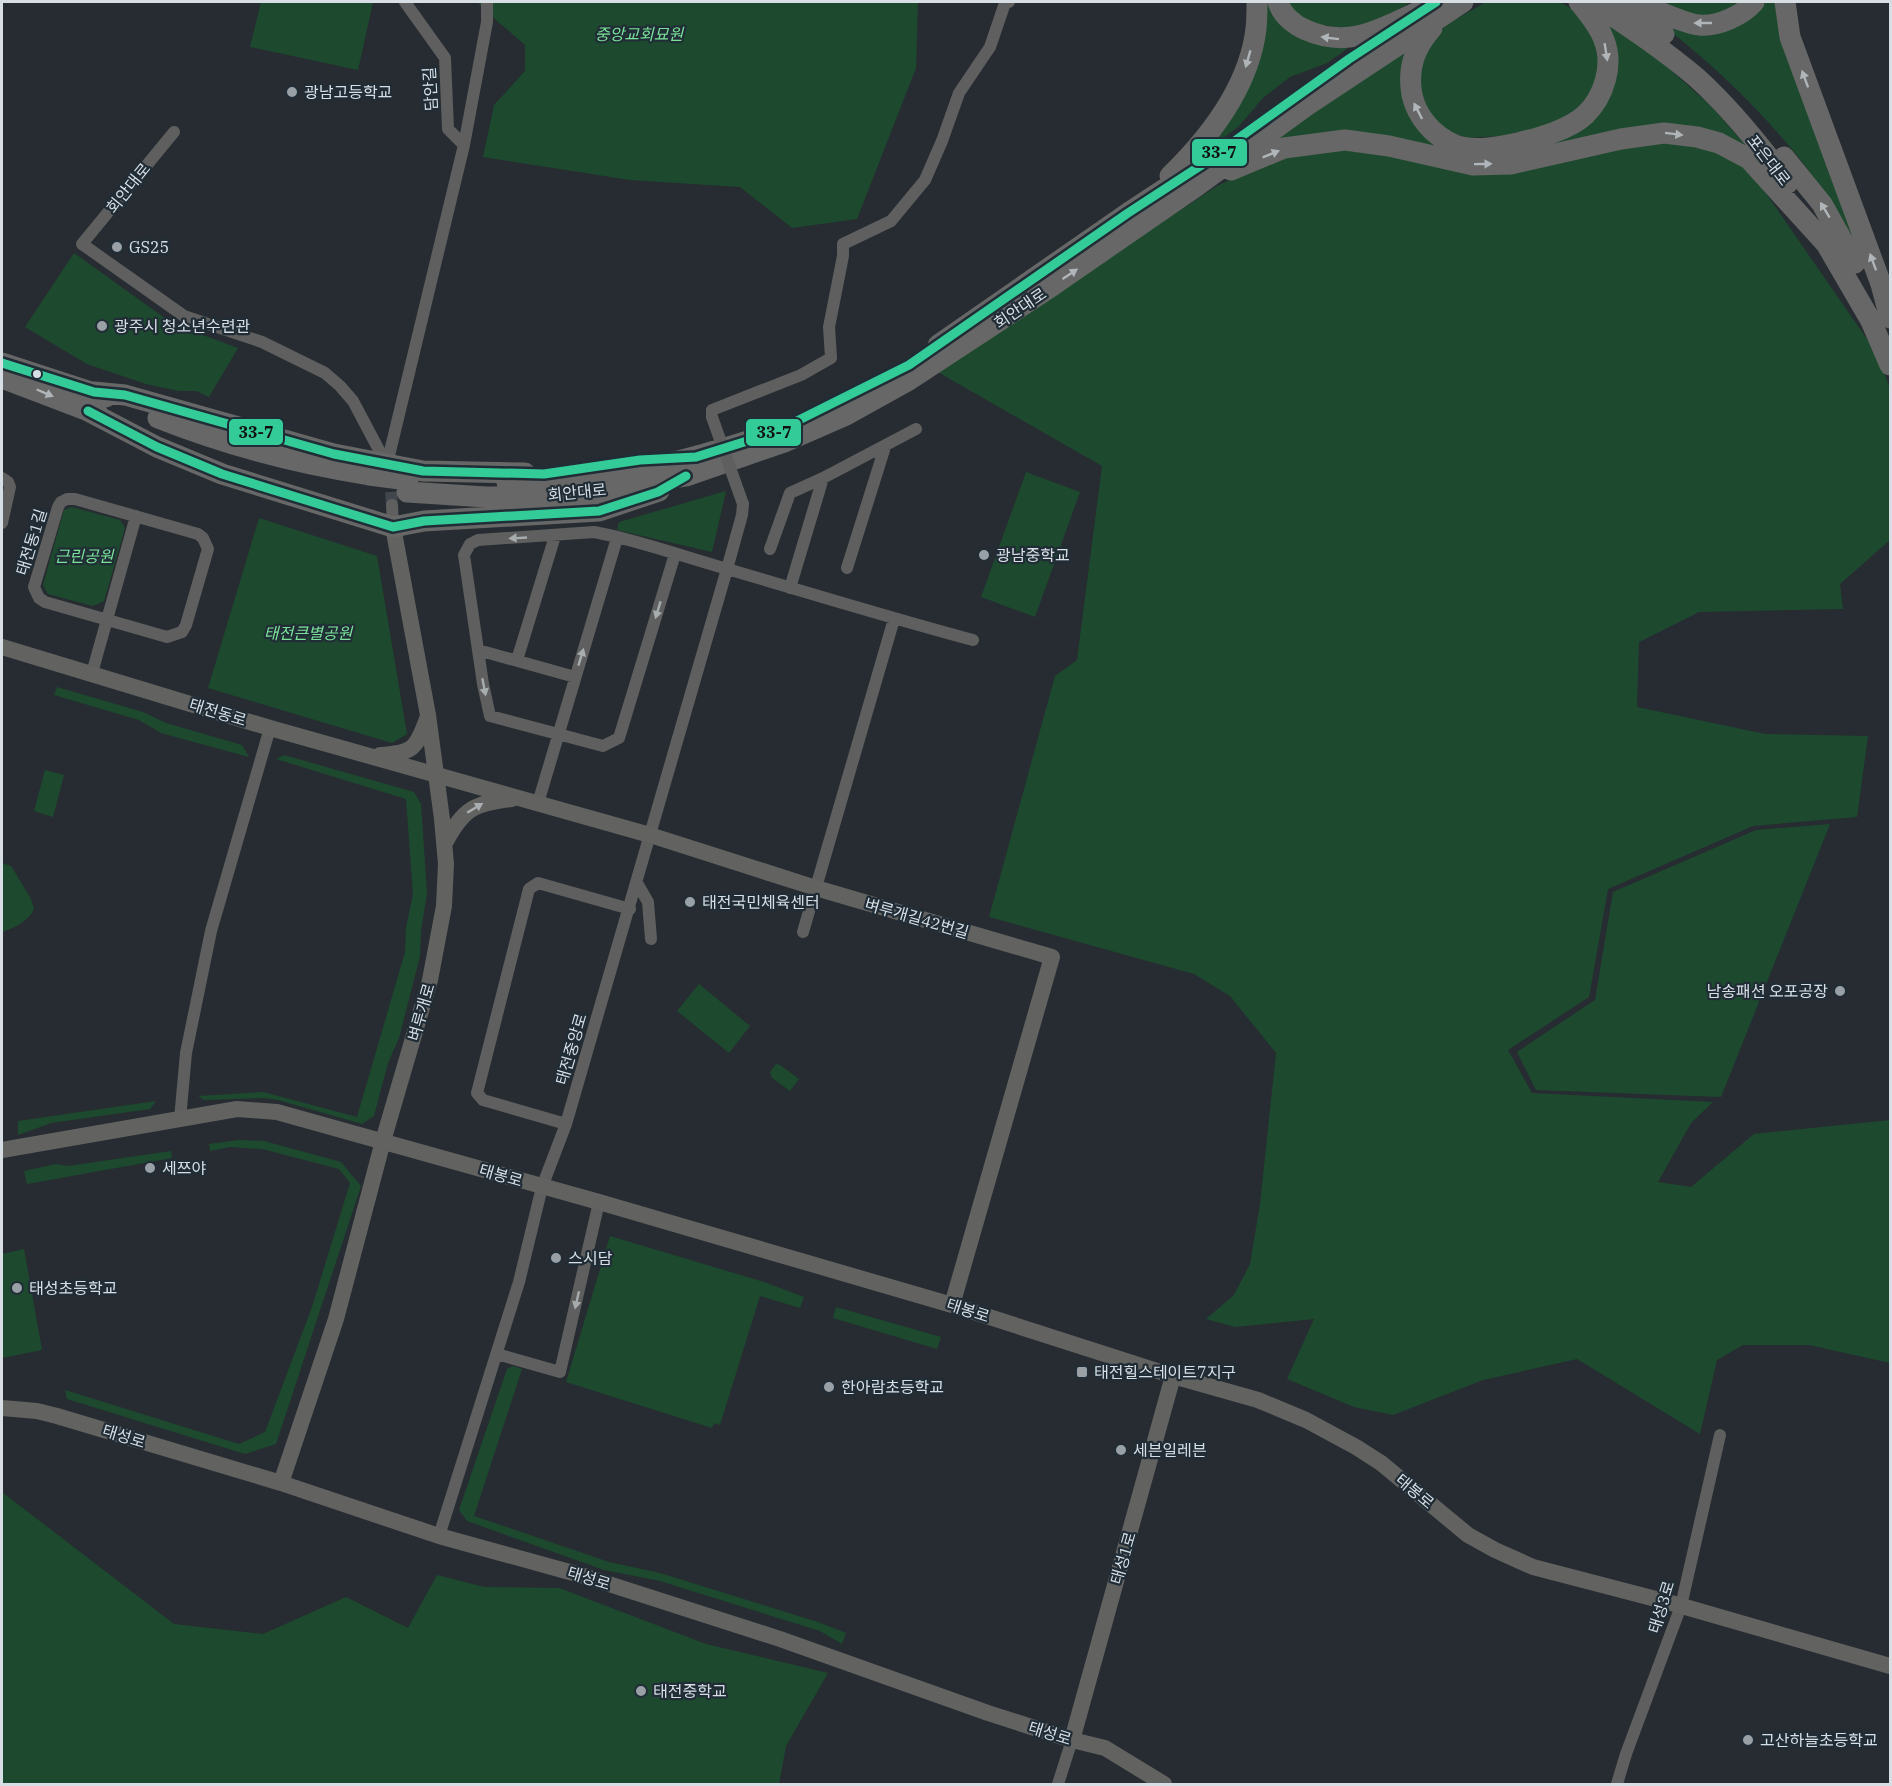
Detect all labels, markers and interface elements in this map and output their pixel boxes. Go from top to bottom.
one-way arrow [1693,18,1712,28]
park label: 중앙교회묘원 [595,24,684,44]
one-way arrow [1320,33,1339,42]
one-way arrow [1602,43,1611,62]
one-way arrow [1243,50,1252,68]
street label: 담안길 [419,66,441,112]
one-way arrow [1800,70,1810,88]
place label: 광남고등학교 [304,82,392,102]
marker: 광남고등학교 [285,85,299,99]
one-way arrow [1414,102,1424,120]
one-way arrow [1665,129,1684,139]
street label: 포은대로 [1743,131,1795,190]
line badge: 33-7 [1191,138,1248,167]
text: 33-7 [1201,142,1237,162]
one-way arrow [1262,149,1280,159]
street label: 회안대로 [102,159,154,217]
one-way arrow [1473,159,1492,169]
one-way arrow [1820,201,1830,218]
place label: GS25 [129,237,169,257]
marker: GS25 [110,240,124,254]
one-way arrow [1868,253,1878,271]
one-way arrow [1062,268,1078,280]
street label: 회안대로 [990,283,1050,333]
place label: 광주시 청소년수련관 [114,316,250,336]
marker: 광주시 청소년수련관 [95,319,109,333]
unlabelled marker [31,368,43,380]
one-way arrow [36,389,54,398]
line badge: 33-7 [228,418,284,446]
line badge: 33-7 [745,418,802,447]
text: 33-7 [238,422,274,442]
text: 33-7 [756,422,792,442]
street label: 회안대로 [547,479,608,505]
street label: 태전동1길 [11,506,51,578]
one-way arrow [508,534,527,543]
place label: 광남중학교 [996,545,1070,565]
park label: 근린공원 [55,546,115,566]
marker: 광남중학교 [977,548,991,562]
one-way arrow [653,601,662,619]
park label: 태전큰별공원 [264,623,353,643]
one-way arrow [577,648,586,666]
one-way arrow [480,678,489,697]
street label: 태전동로 [187,694,249,730]
one-way arrow [467,803,484,814]
place label: 태전국민체육센터 [702,892,820,912]
street label: 벼루개길42번길 [863,894,971,942]
marker: 태전국민체육센터 [683,895,697,909]
street label: 벼루개로 [403,981,439,1043]
place label: 남송패션 오포공장 [1707,981,1828,1001]
marker: 남송패션 오포공장 [1833,984,1847,998]
street label: 태전중앙로 [551,1011,591,1087]
place label: 세쯔야 [162,1158,206,1178]
street label: 태봉로 [477,1159,525,1191]
marker: 세쯔야 [143,1161,157,1175]
place label: 스시담 [568,1248,612,1268]
marker: 스시담 [549,1251,563,1265]
place label: 태성초등학교 [29,1278,117,1298]
marker: 태성초등학교 [10,1281,24,1295]
one-way arrow [571,1290,581,1309]
street label: 태봉로 [944,1294,992,1326]
place label: 태전힐스테이트7지구 [1094,1362,1236,1382]
marker: 태전힐스테이트7지구 [1075,1365,1089,1379]
place label: 한아람초등학교 [841,1377,944,1397]
marker: 한아람초등학교 [822,1380,836,1394]
street label: 태성로 [100,1420,148,1452]
place label: 세븐일레븐 [1133,1440,1207,1460]
marker: 세븐일레븐 [1114,1443,1128,1457]
street label: 태봉로 [1392,1469,1439,1513]
street label: 태성1로 [1106,1529,1140,1587]
street label: 태성로 [565,1562,613,1594]
street label: 태성3로 [1644,1578,1679,1636]
place label: 태전중학교 [653,1681,727,1701]
marker: 태전중학교 [634,1684,648,1698]
street label: 태성로 [1026,1717,1074,1749]
place label: 고산하늘초등학교 [1760,1730,1878,1750]
marker: 고산하늘초등학교 [1741,1733,1755,1747]

